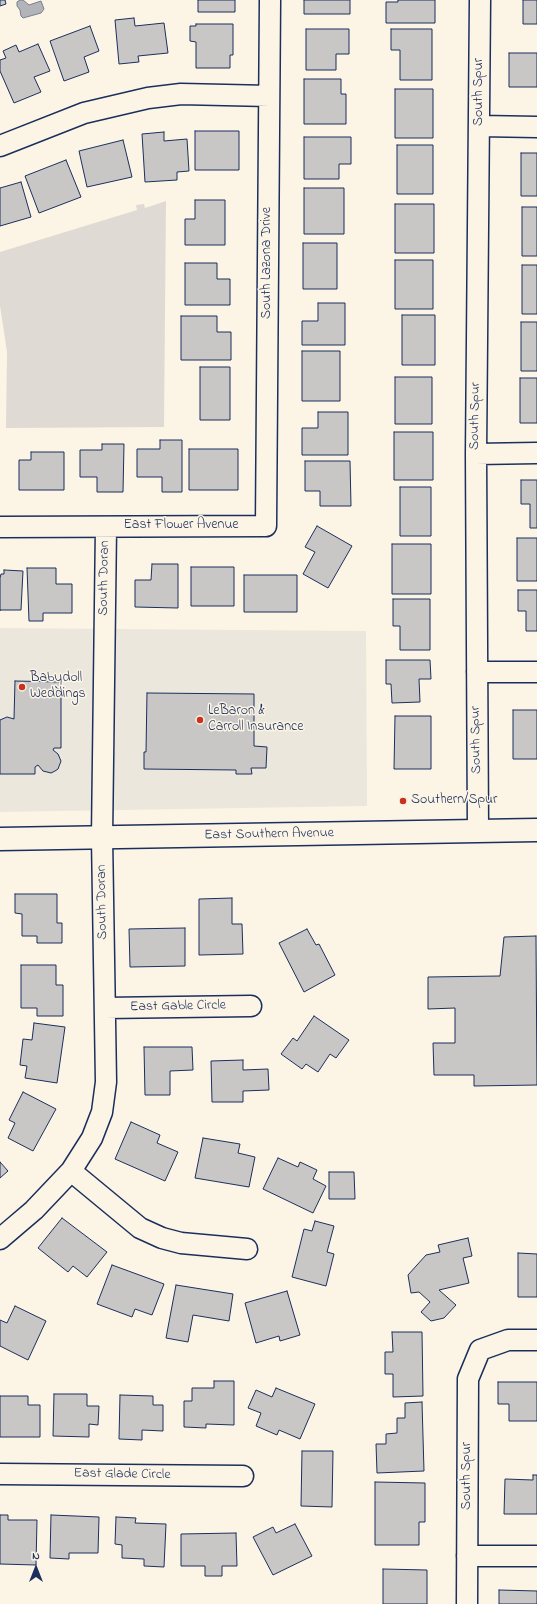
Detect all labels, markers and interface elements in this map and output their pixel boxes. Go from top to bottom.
street label: South Spur [472,58,488,126]
street label: South Lazona Drive [260,207,276,319]
street label: South Spur [467,382,485,450]
street label: East Flower Avenue [123,518,239,534]
street label: South Doran [96,540,114,616]
place label: Babydoll Weddings [30,671,86,704]
marker: Babydoll Weddings [17,682,27,692]
place label: LeBaron & Carroll Insurance [208,704,304,736]
street label: South Spur [468,706,486,774]
marker: LeBaron & Carroll Insurance [195,715,205,725]
place label: Southern/Spur [411,793,497,809]
marker: Southern/Spur [398,796,408,806]
street label: East Southern Avenue [204,825,334,845]
street label: South Doran [94,864,112,940]
street label: East Gable Circle [130,998,226,1016]
street label: South Spur [460,1442,476,1510]
street label: East Glade Circle [73,1466,171,1484]
north arrow [16,1548,56,1588]
text: N [32,1548,40,1564]

